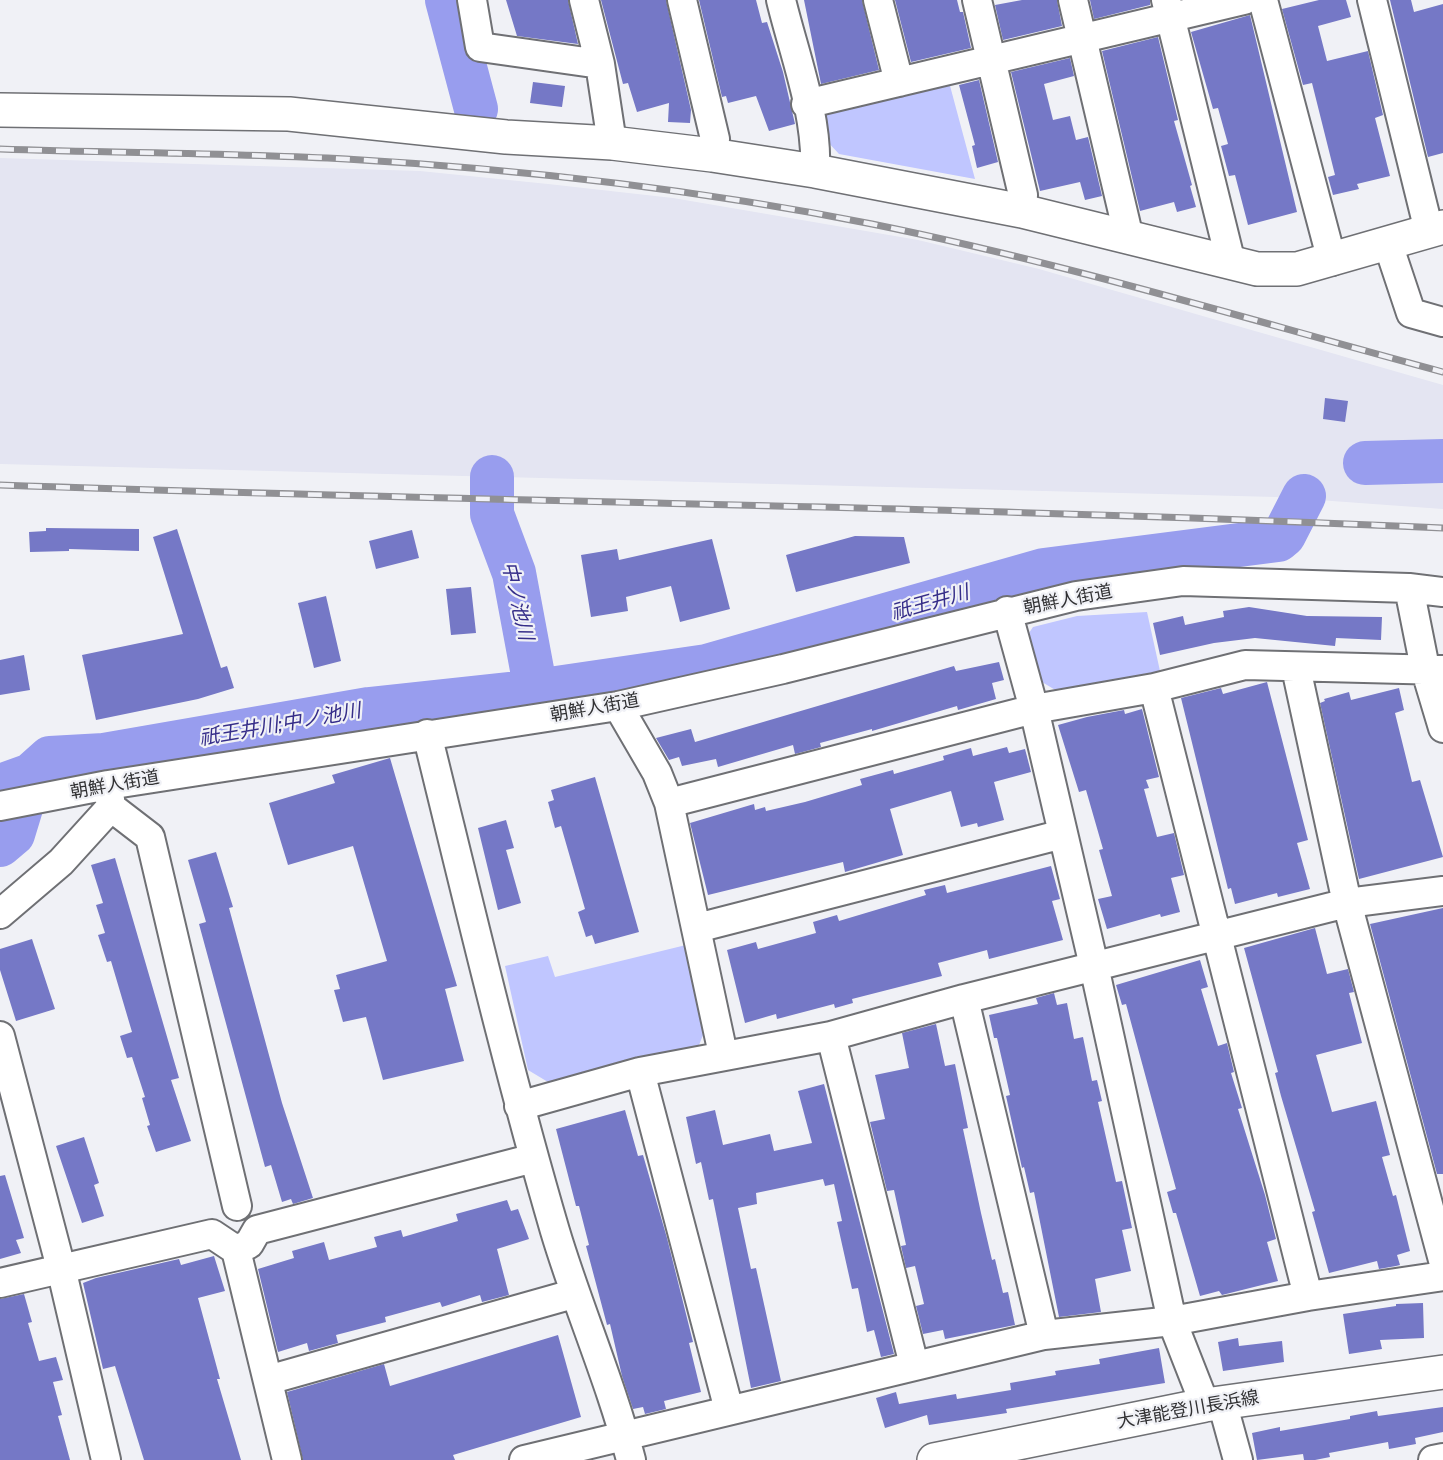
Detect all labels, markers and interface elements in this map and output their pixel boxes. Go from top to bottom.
water label: 中ノ池川 [496,559,538,643]
water label: 祇王井川 [888,580,972,626]
street label: 朝鮮人街道 [1022,581,1114,619]
street label: 朝鮮人街道 [549,690,641,726]
water label: 祇王井川;中ノ池川 [197,699,363,751]
street label: 朝鮮人街道 [69,767,161,803]
street label: 大津能登川長浜線 [1115,1387,1261,1433]

